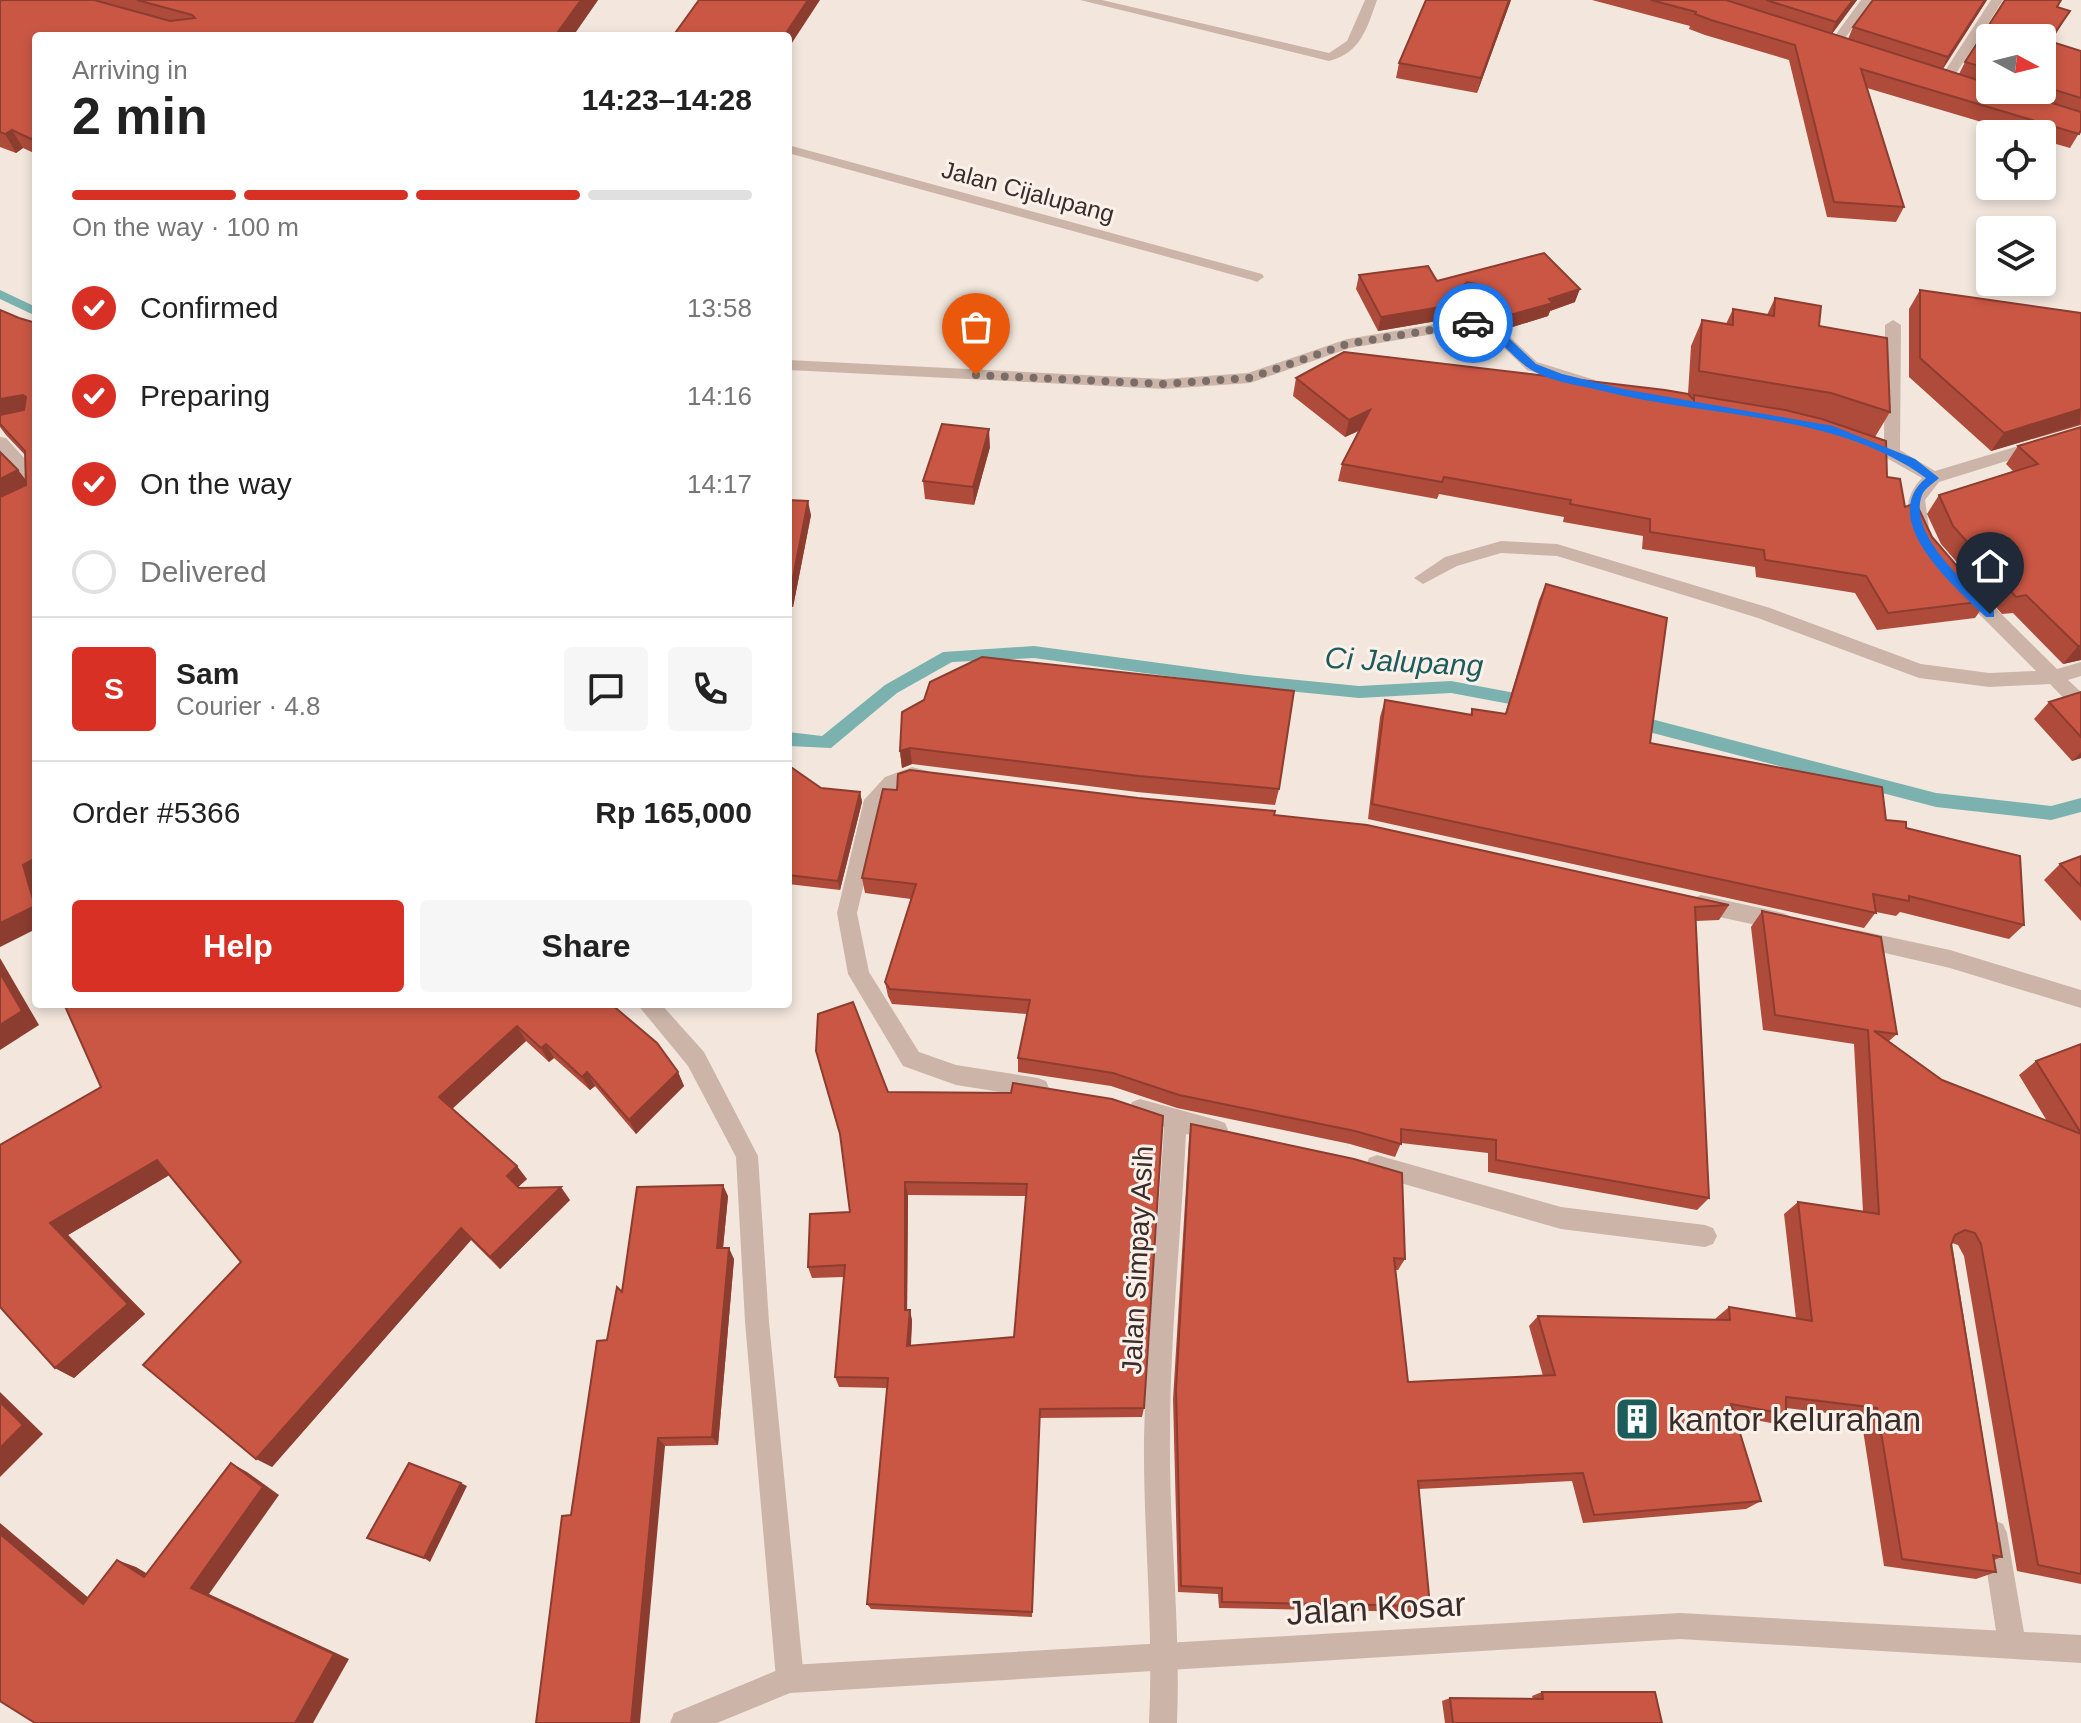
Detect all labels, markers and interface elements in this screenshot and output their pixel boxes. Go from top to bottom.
north arrow [1976,24,2056,104]
map controls [1976,24,2056,296]
text: Arriving in [72,55,188,85]
text: 14:23–14:28 [582,83,752,116]
text: 2 min [72,87,208,145]
button: locate [1976,120,2056,200]
street label: Jalan Cijalupang [939,156,1117,228]
text: On the way · 100 m [72,212,299,242]
button: layers [1976,216,2056,296]
courier [1433,283,1513,363]
icon: check [72,286,116,330]
text: Confirmed [140,291,278,324]
text: 13:58 [687,293,752,323]
pin [942,293,1010,375]
icon: car [1451,301,1495,345]
icon: bag [954,305,998,349]
icon: check [72,374,116,418]
text: Preparing [140,379,270,412]
text: 14:16 [687,381,752,411]
icon: check [72,462,116,506]
text: On the way [140,467,292,500]
text: 14:17 [687,469,752,499]
pin [1956,532,2024,614]
icon: home [1968,544,2012,588]
text: Delivered [140,555,267,588]
water label: Ci Jalupang [1324,641,1484,682]
button: chat [564,647,648,731]
button: phone [668,647,752,731]
text: Sam [176,657,239,690]
text: S [104,672,124,705]
text: Courier · 4.8 [176,691,321,721]
text: Order #5366 [72,796,240,829]
text: Rp 165,000 [595,796,752,829]
button: Help [72,900,404,992]
button: Share [420,900,752,992]
street label: Jalan Simpay Asih [1116,1145,1159,1375]
building icon: kantor kelurahan [1613,1395,1661,1443]
place label: kantor kelurahan [1668,1400,1921,1438]
street label: Jalan Kosar [1285,1584,1467,1632]

